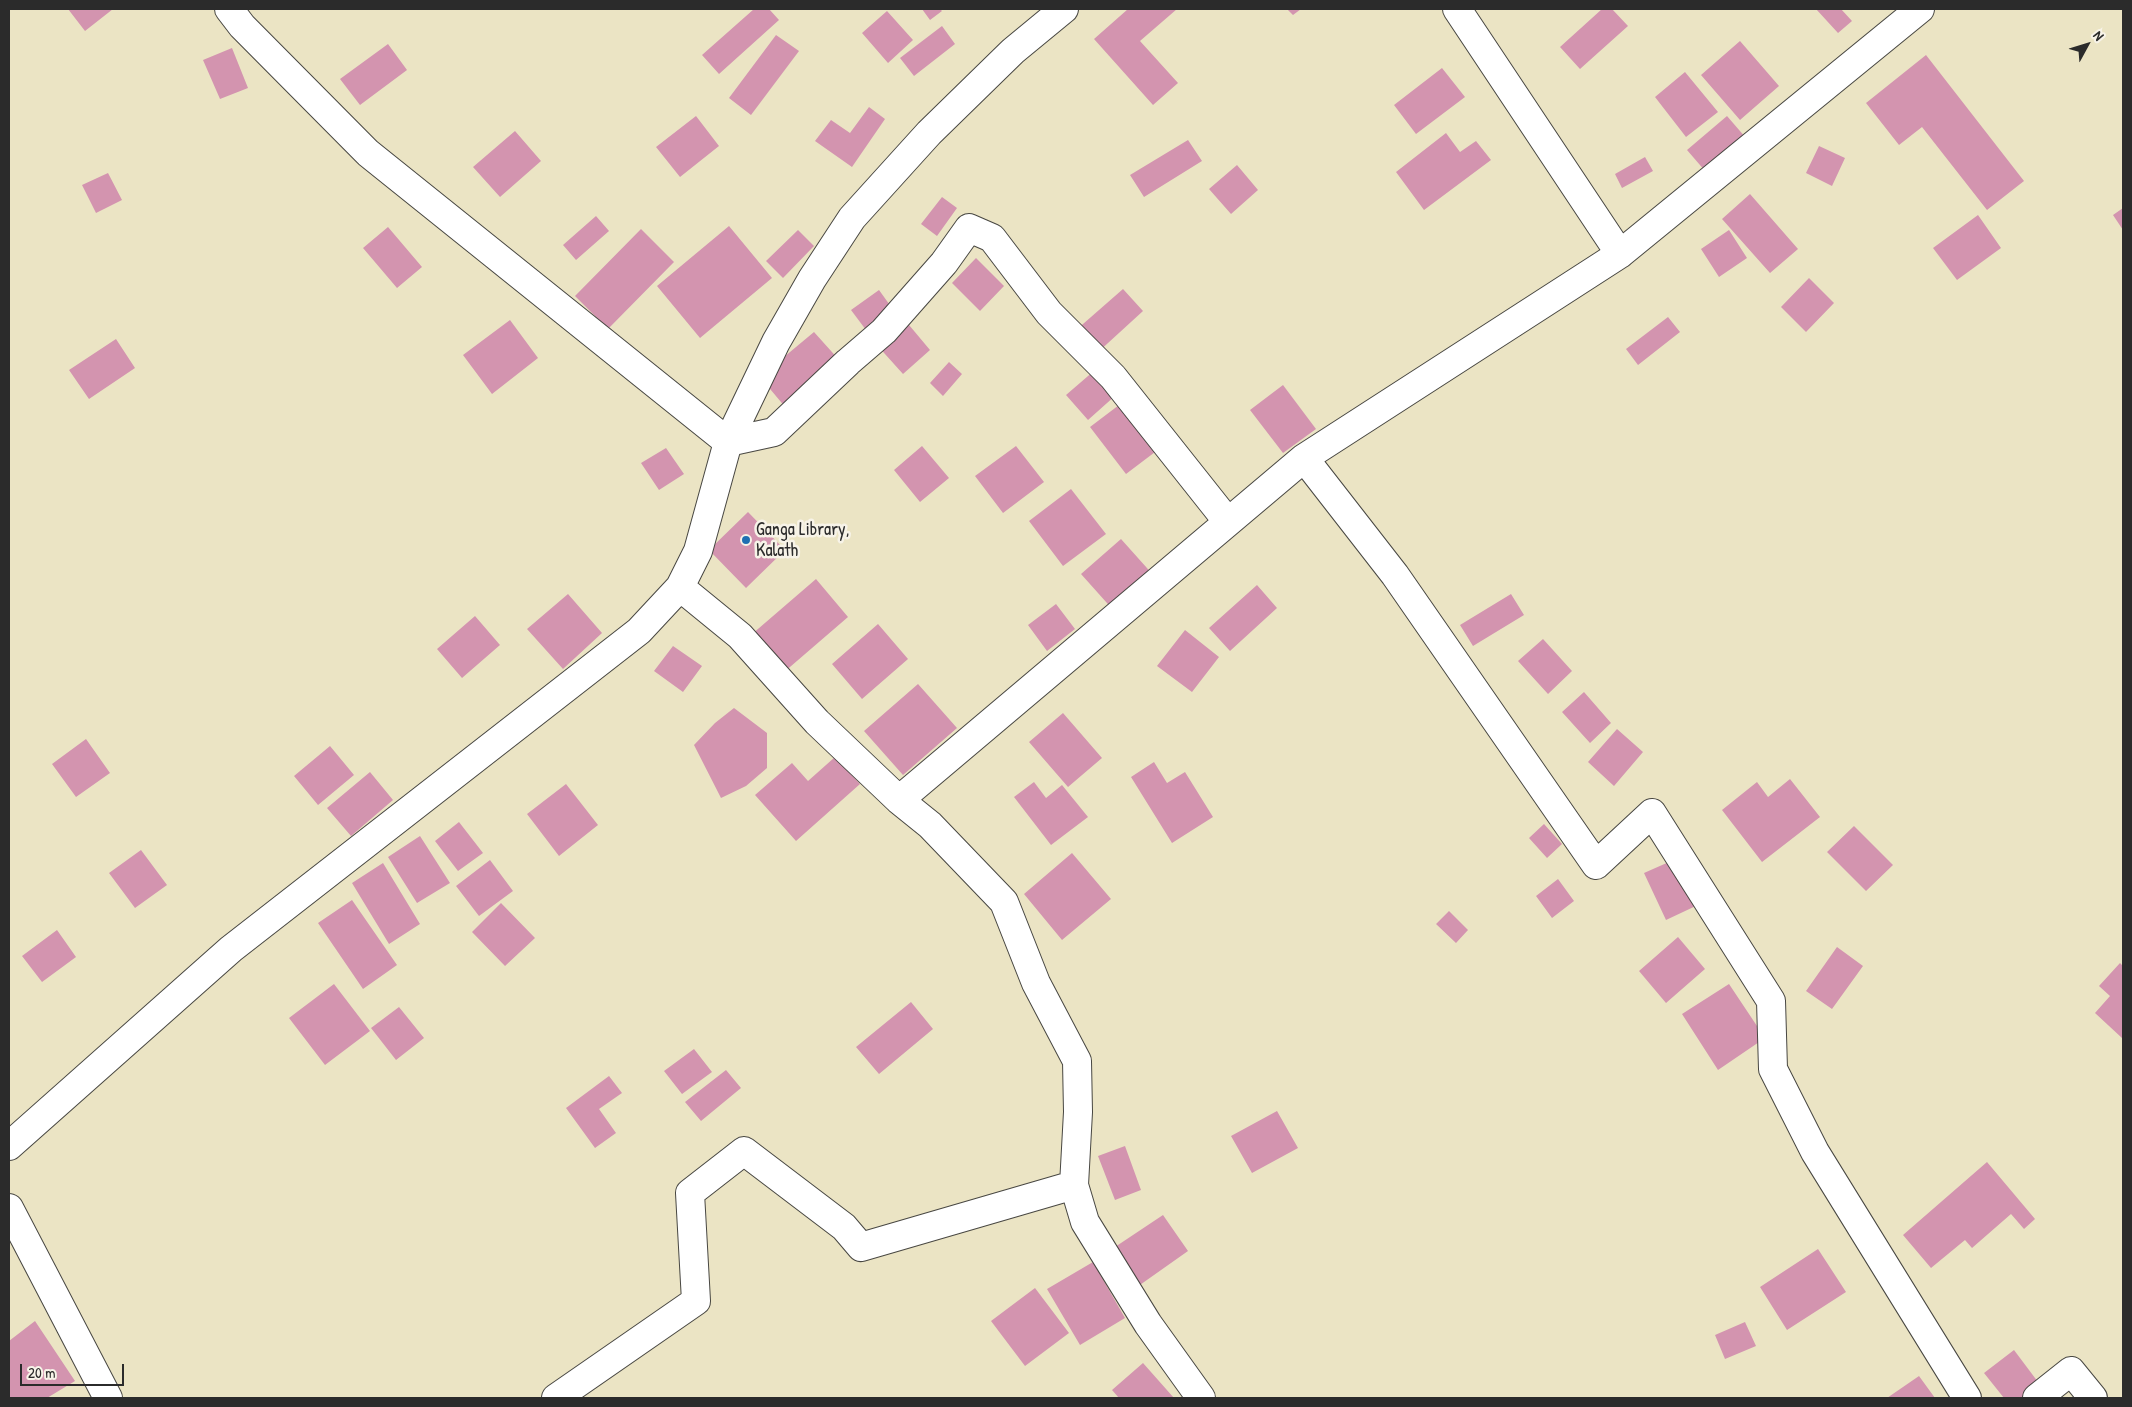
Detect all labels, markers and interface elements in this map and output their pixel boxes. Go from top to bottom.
north arrow [2062,20,2112,70]
text: N [2089,26,2109,44]
place label: Ganga Library, Kalath [756,519,849,562]
marker: Ganga Library, Kalath [740,534,752,546]
scale bar [22,1354,126,1386]
text: 20 m [28,1362,55,1383]

